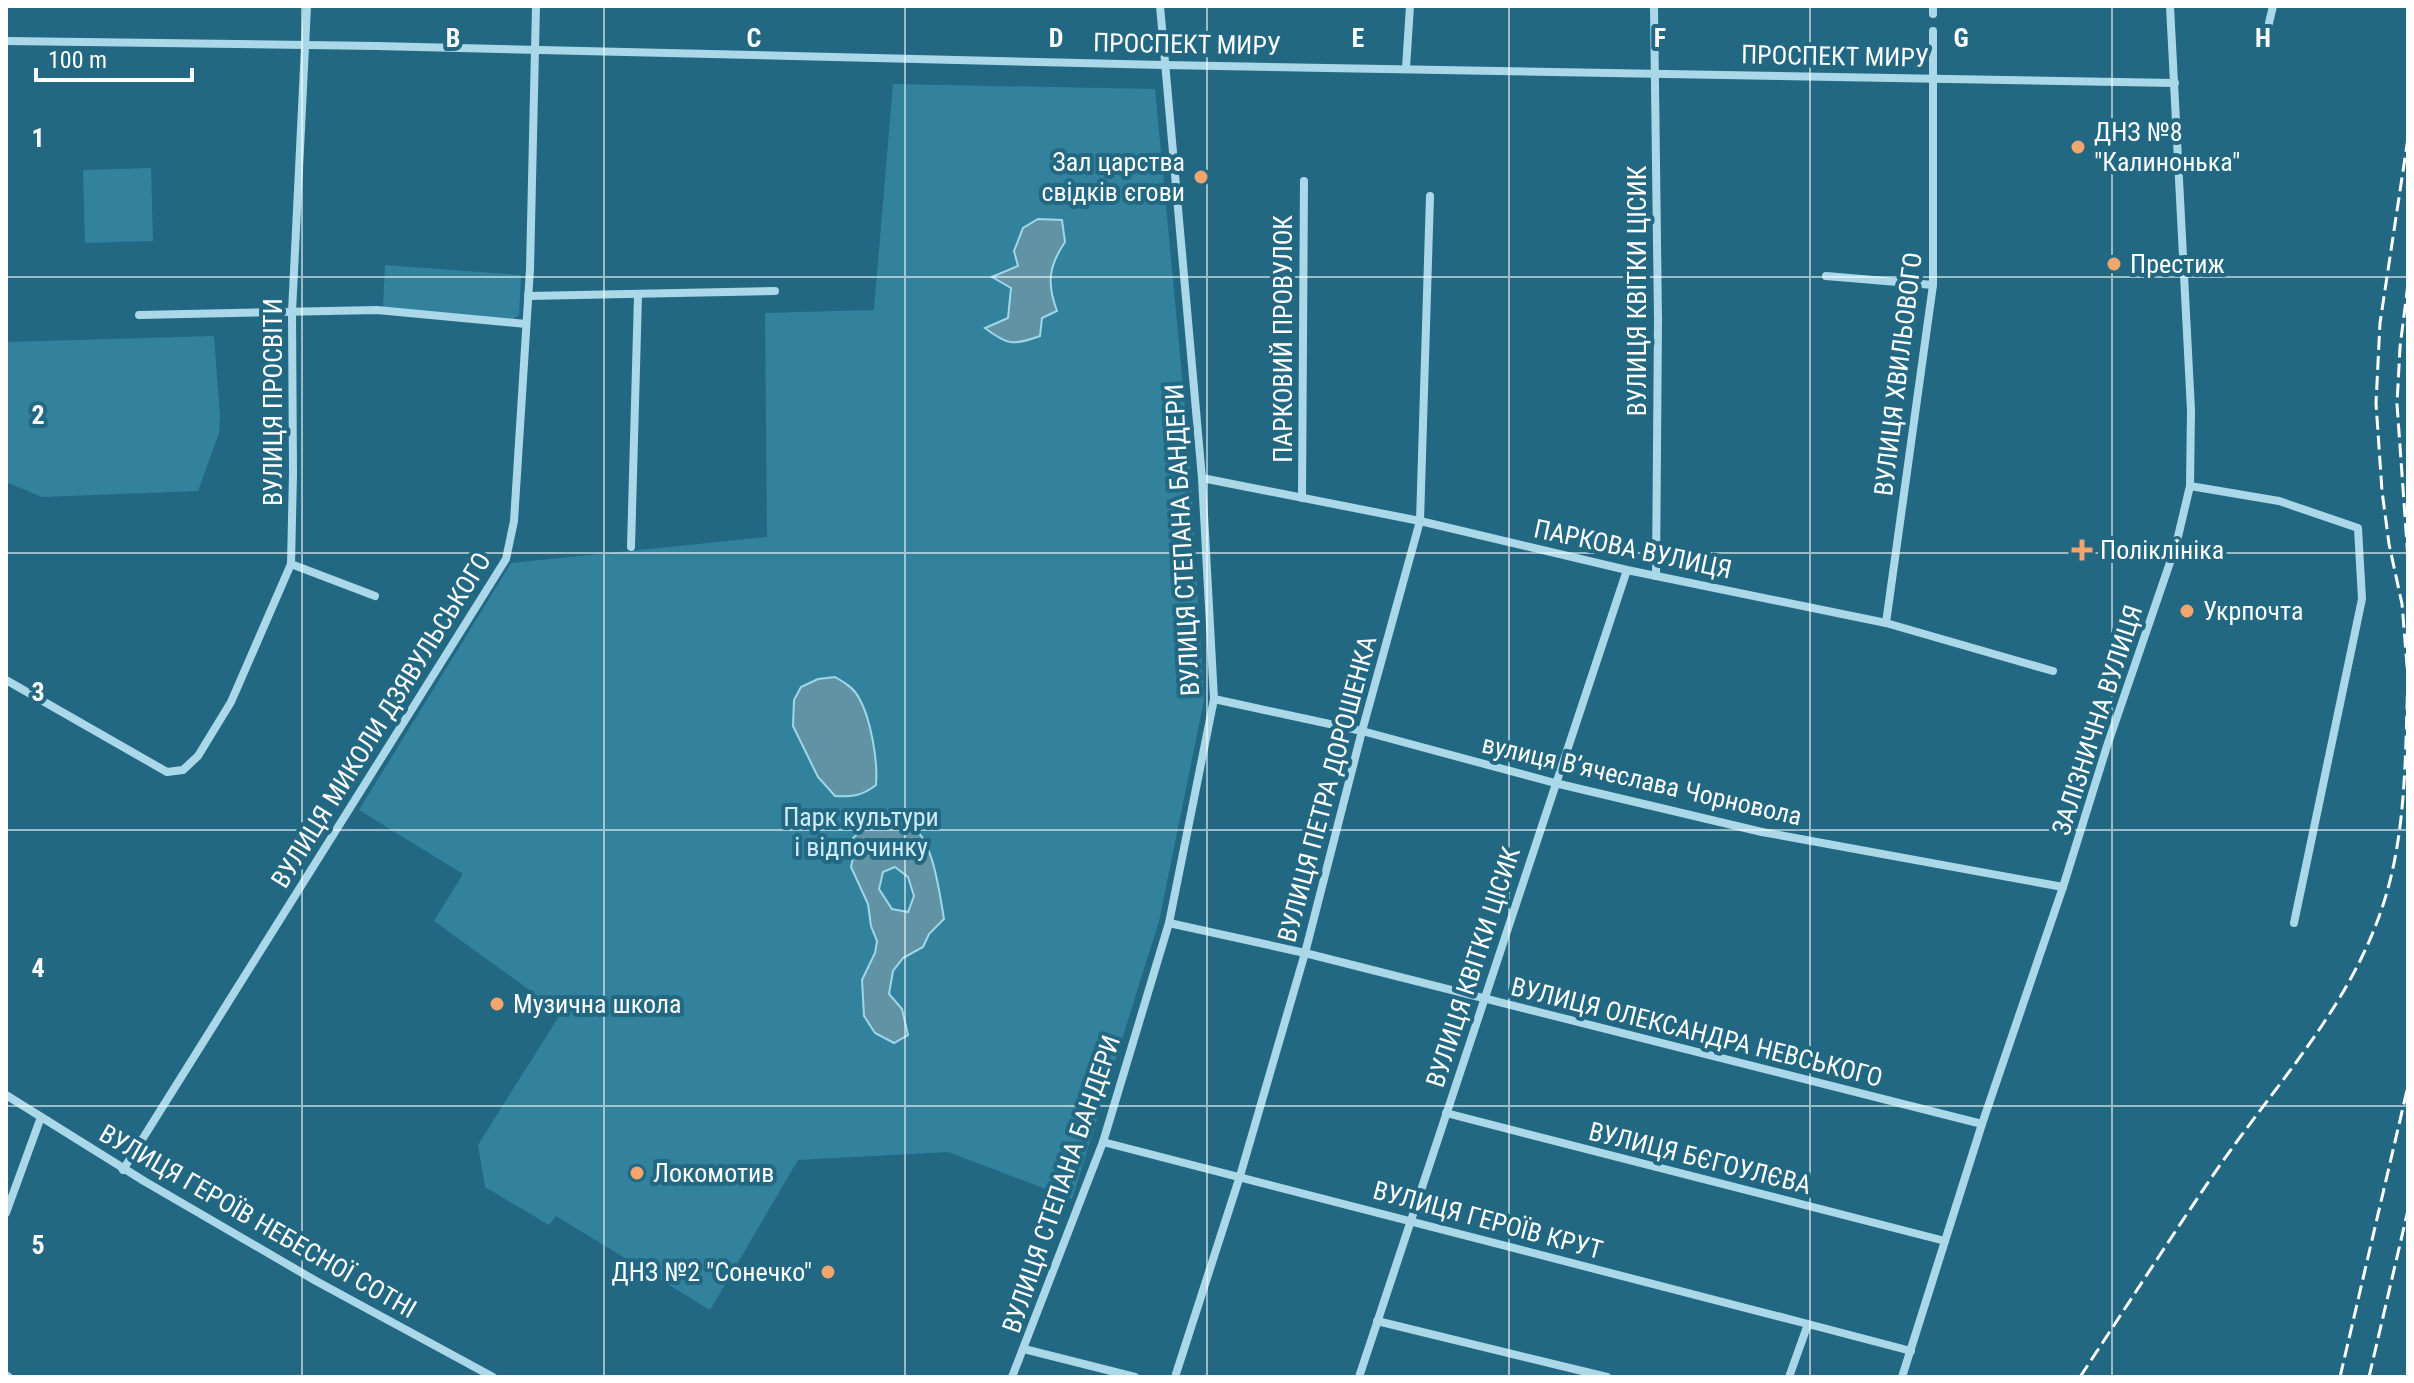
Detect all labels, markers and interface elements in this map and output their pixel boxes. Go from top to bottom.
text: B [446,23,460,53]
text: C [747,23,762,53]
text: D [1049,23,1063,53]
text: E [1352,23,1365,53]
text: F [1654,23,1666,53]
text: G [1953,23,1969,53]
text: H [2255,23,2271,53]
street label: ПРОСПЕКТ МИРУ [1093,27,1281,61]
scale bar [36,32,192,82]
street label: ПРОСПЕКТ МИРУ [1741,39,1929,73]
text: 100 m [48,46,107,74]
place label: ДНЗ №8 "Калинонька" [2094,117,2240,177]
text: 1 [31,123,45,153]
marker: ДНЗ №8 "Калинонька" [2069,138,2087,156]
place label: Зал царства свідків єгови [1041,147,1185,207]
street label: ВУЛИЦЯ КВІТКИ ЦІСИК [1622,165,1652,416]
marker: Зал царства свідків єгови [1192,168,1210,186]
street label: ПАРКОВИЙ ПРОВУЛОК [1268,215,1298,463]
place label: Престиж [2130,249,2225,279]
street label: ВУЛИЦЯ ХВИЛЬОВОГО [1868,251,1928,497]
marker: Престиж [2105,255,2123,273]
street label: ВУЛИЦЯ ПРОСВІТИ [258,298,288,506]
street label: ВУЛИЦЯ СТЕПАНА БАНДЕРИ [1159,383,1205,697]
text: 2 [31,400,45,430]
street label: ПАРКОВА ВУЛИЦЯ [1531,513,1735,585]
place label: Поліклініка [2100,535,2224,565]
marker: Поліклініка [2071,539,2093,561]
street label: ВУЛИЦЯ МИКОЛИ ДЗЯВУЛЬСЬКОГО [265,547,497,893]
place label: Укрпочта [2203,596,2303,626]
street label: ЗАЛІЗНИЧНА ВУЛИЦЯ [2046,601,2148,839]
marker: Укрпочта [2178,602,2196,620]
street label: ВУЛИЦЯ ПЕТРА ДОРОШЕНКА [1272,633,1382,945]
text: 3 [31,677,45,707]
street label: вулиця Вʼячеслава Чорновола [1479,729,1805,831]
park label: Парк культури і відпочинку [783,802,939,862]
street label: ВУЛИЦЯ КВІТКИ ЦІСИК [1420,843,1526,1091]
text: 4 [31,953,45,983]
street label: ВУЛИЦЯ ОЛЕКСАНДРА НЕВСЬКОГО [1508,971,1886,1093]
place label: Музична школа [513,989,682,1019]
marker: Музична школа [488,995,506,1013]
street label: ВУЛИЦЯ СТЕПАНА БАНДЕРИ [996,1031,1126,1337]
street label: ВУЛИЦЯ БЄГОУЛЄВА [1586,1116,1814,1200]
street label: ВУЛИЦЯ ГЕРОЇВ НЕБЕСНОЇ СОТНІ [94,1118,422,1324]
place label: Локомотив [653,1158,774,1188]
marker: Локомотив [628,1164,646,1182]
street label: ВУЛИЦЯ ГЕРОЇВ КРУТ [1370,1175,1606,1265]
text: 5 [31,1230,45,1260]
place label: ДНЗ №2 "Сонечко" [612,1257,812,1287]
marker: ДНЗ №2 "Сонечко" [819,1263,837,1281]

